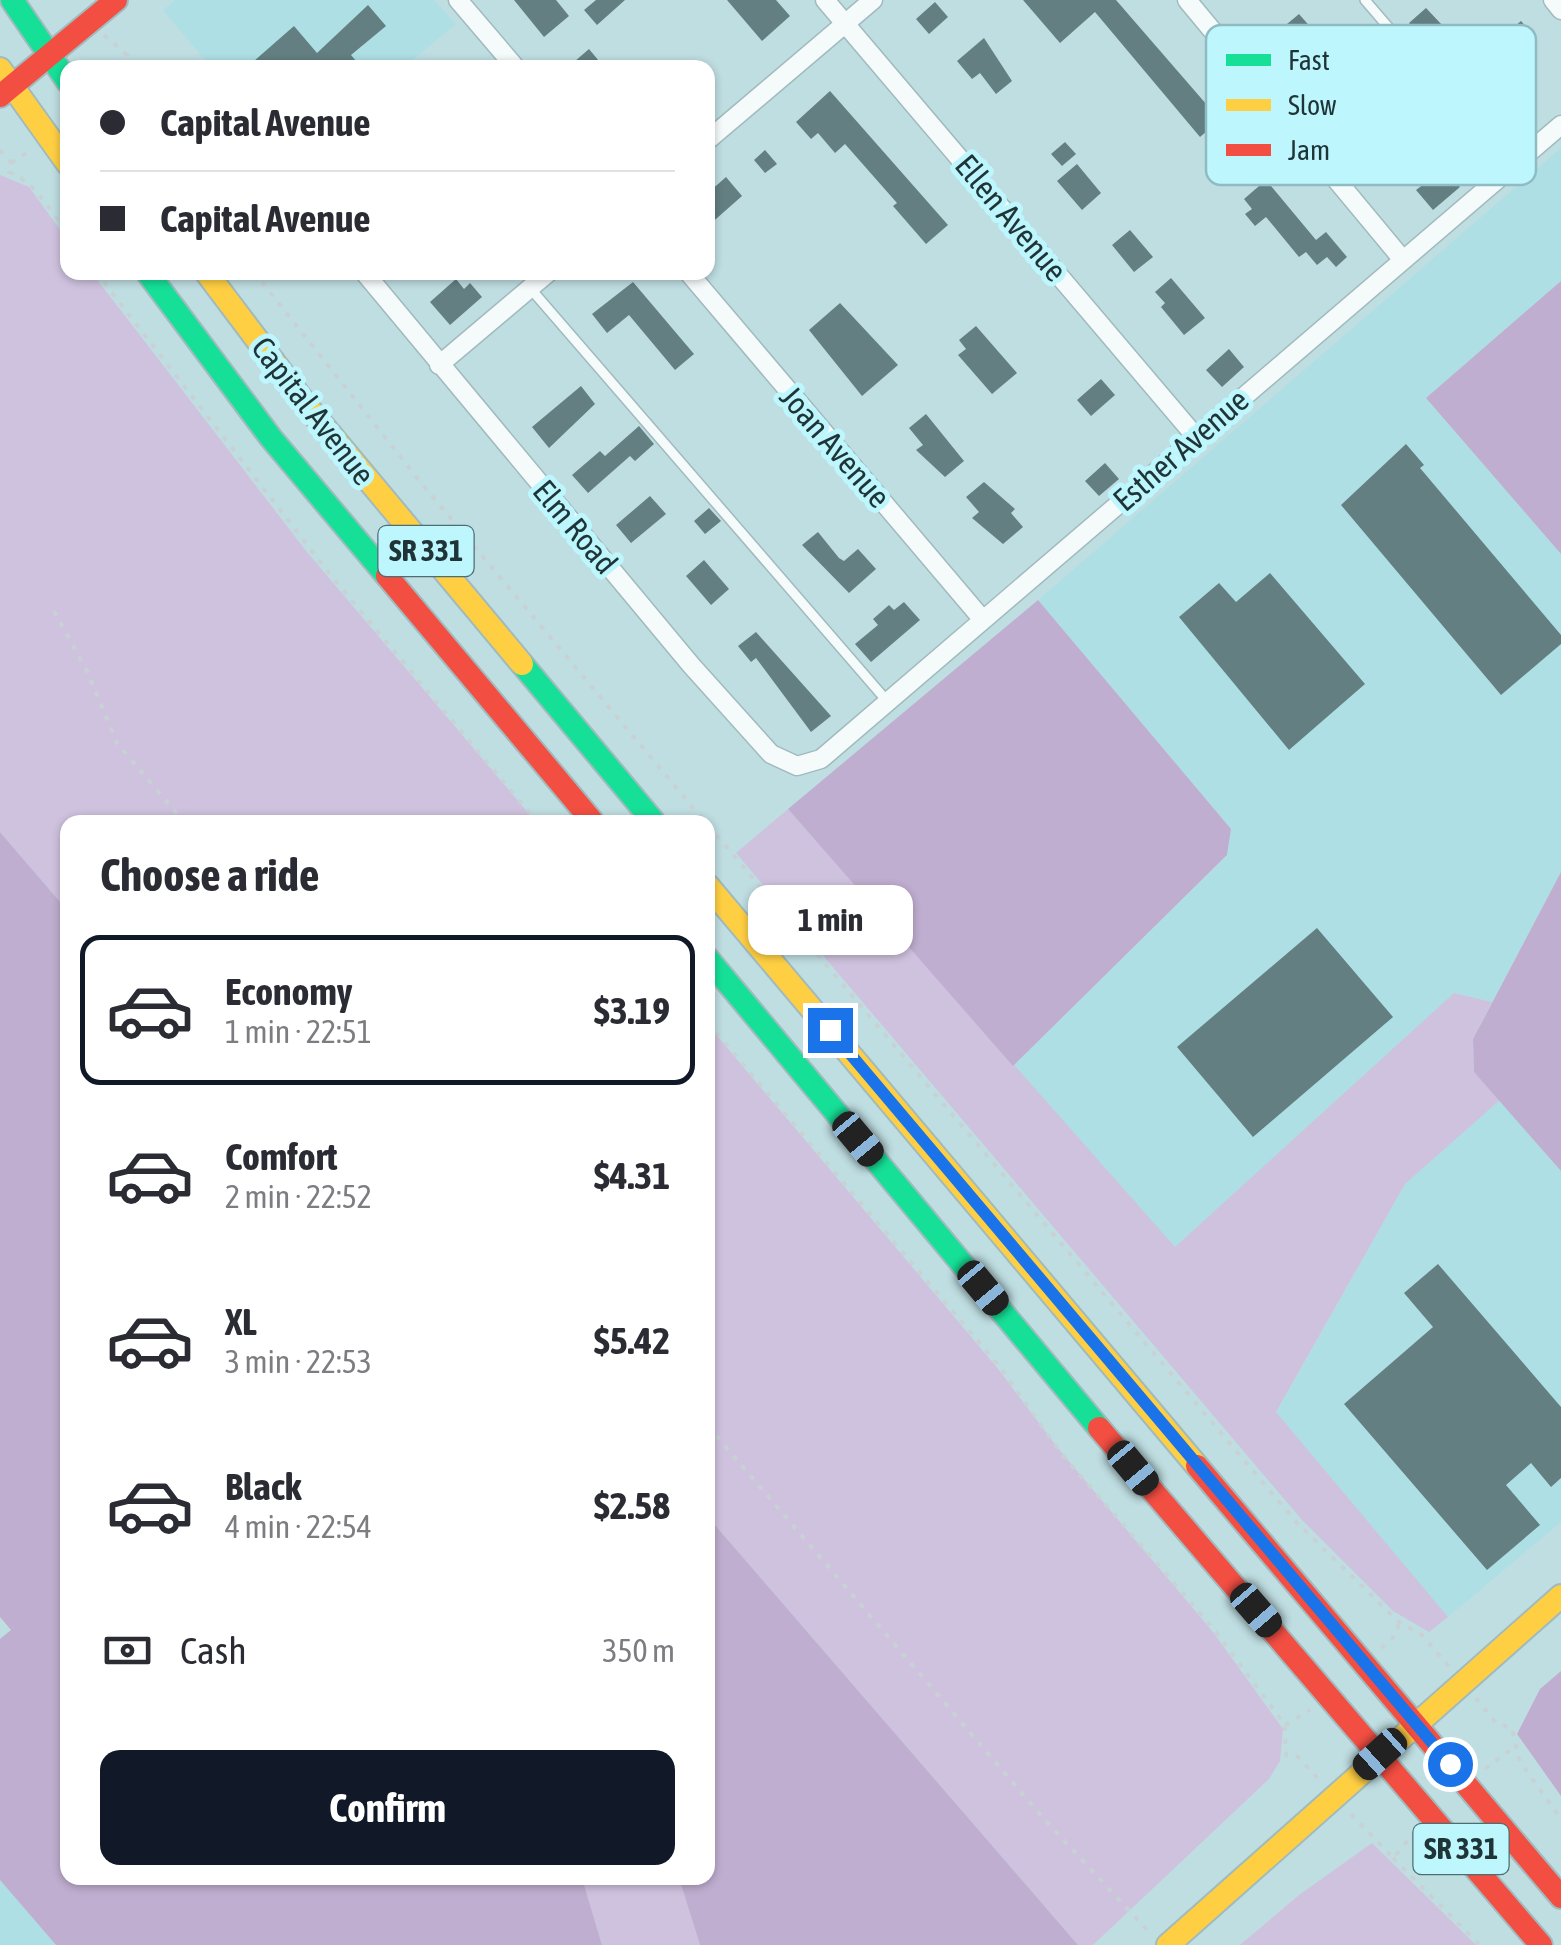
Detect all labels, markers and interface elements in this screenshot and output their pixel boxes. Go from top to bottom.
legend [1206,25,1536,185]
text: Fast [1288,44,1330,76]
text: Slow [1288,89,1337,121]
text: Capital Avenue [160,101,371,144]
text: Jam [1288,134,1330,166]
street label: Ellen Avenue [948,147,1075,288]
text: Capital Avenue [160,197,371,240]
street label: Capital Avenue [244,329,383,492]
street label: Joan Avenue [773,378,898,515]
street label: Esther Avenue [1106,381,1256,518]
street label: Elm Road [526,472,625,581]
road number: SR 331 [378,526,474,576]
text: Choose a ride [100,849,319,901]
callout: 1 min [748,885,912,955]
text: 1 min [798,901,863,938]
icon: car [105,965,195,1055]
text: Economy [225,970,352,1013]
text: $3.19 [594,989,670,1032]
route end [808,1008,853,1053]
text: 1 min · 22:51 [225,1013,372,1050]
car [827,1106,889,1172]
icon: car [105,1130,195,1220]
text: Comfort [225,1135,337,1178]
text: $4.31 [594,1154,670,1197]
text: 2 min · 22:52 [225,1178,372,1215]
car [952,1255,1014,1321]
icon: car [105,1295,195,1385]
text: XL [225,1300,257,1343]
text: $5.42 [594,1319,670,1362]
text: 3 min · 22:53 [225,1343,372,1380]
car [1102,1435,1164,1501]
icon: car [105,1460,195,1550]
text: Black [225,1465,302,1508]
text: $2.58 [594,1484,670,1527]
text: 4 min · 22:54 [225,1508,372,1545]
car [1225,1578,1287,1642]
icon: cash [100,1623,155,1678]
text: Cash [180,1629,247,1672]
text: 350 m [602,1632,675,1669]
car [1348,1723,1412,1785]
route start [1428,1742,1473,1787]
button: Confirm [100,1750,675,1865]
road number: SR 331 [1414,1824,1508,1874]

